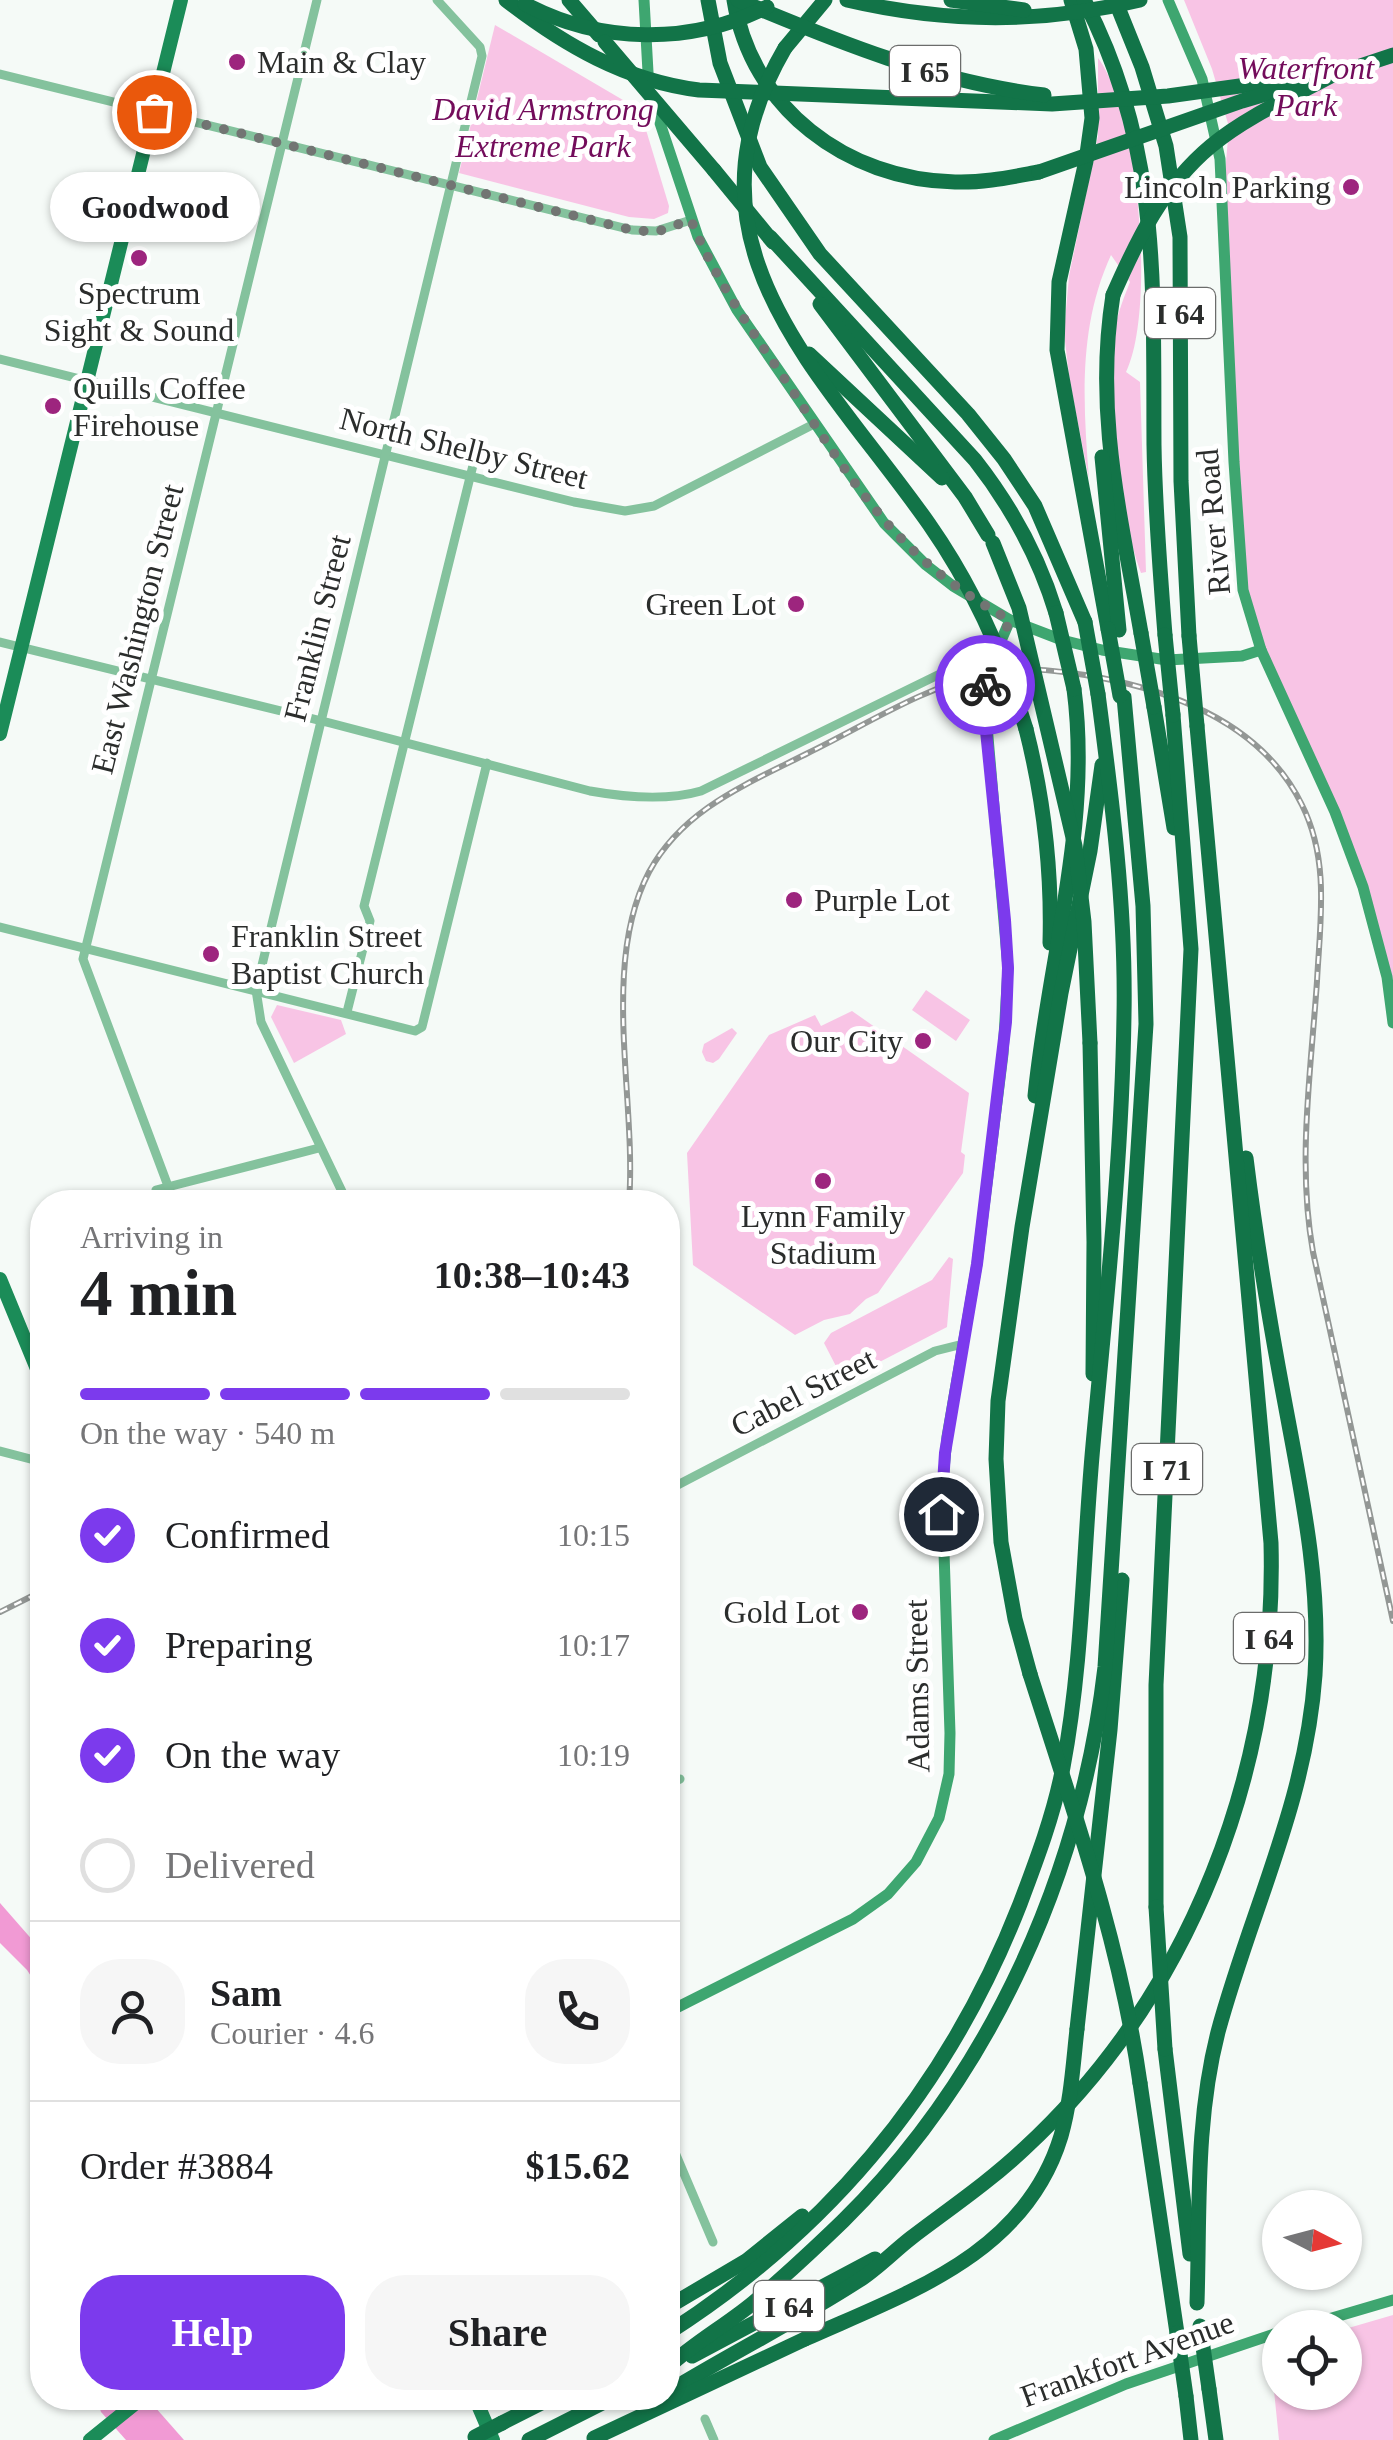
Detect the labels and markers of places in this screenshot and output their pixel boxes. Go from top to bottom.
place label: Main & Clay [257,44,426,80]
marker: Main & Clay [226,51,248,73]
pin [112,70,197,155]
place label: Lincoln Parking [1124,169,1331,205]
callout: Goodwood [49,172,259,242]
marker: Lincoln Parking [1340,176,1362,198]
marker: Spectrum Sight & Sound [128,247,150,269]
place label: Spectrum Sight & Sound [44,275,234,348]
place label: Quills Coffee Firehouse [73,370,246,443]
marker: Quills Coffee Firehouse [42,395,64,417]
place label: Green Lot [645,586,776,622]
marker: Green Lot [785,593,807,615]
place label: Purple Lot [814,882,950,918]
marker: Purple Lot [783,889,805,911]
place label: Franklin Street Baptist Church [231,918,424,991]
marker: Franklin Street Baptist Church [200,943,222,965]
place label: Our City [790,1023,903,1059]
marker: Our City [912,1030,934,1052]
marker: Lynn Family Stadium [812,1170,834,1192]
place label: Lynn Family Stadium [741,1198,905,1271]
pin [899,1472,984,1557]
place label: Gold Lot [724,1594,840,1630]
marker: Gold Lot [849,1601,871,1623]

